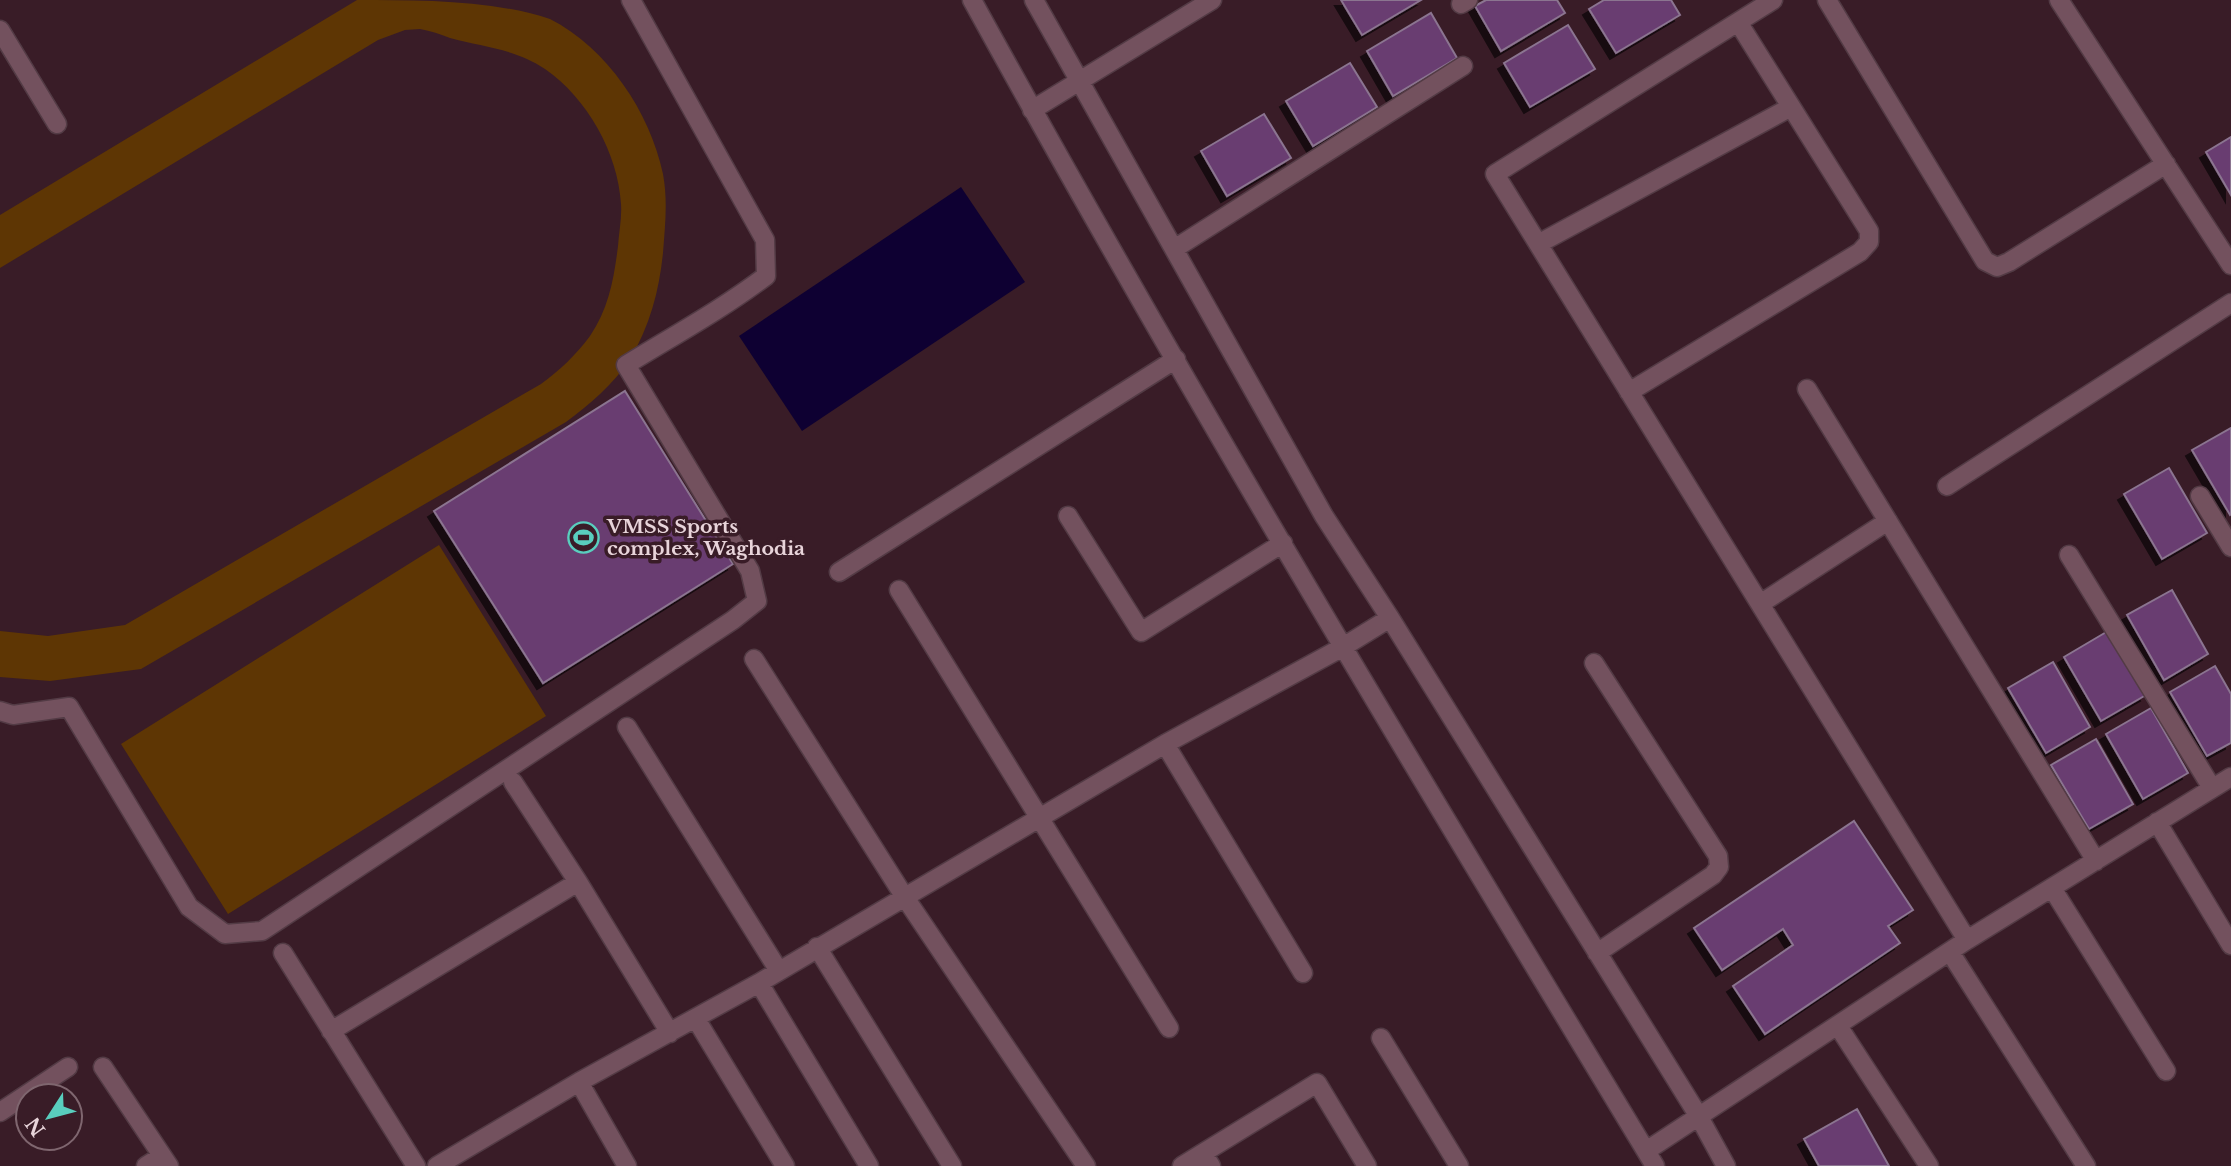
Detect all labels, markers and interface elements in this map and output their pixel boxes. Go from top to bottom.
place label: VMSS Sports complex, Waghodia [606,515,805,560]
sports icon: VMSS Sports complex, Waghodia [567,520,601,554]
north arrow [14,1082,84,1152]
text: N [21,1113,50,1141]

